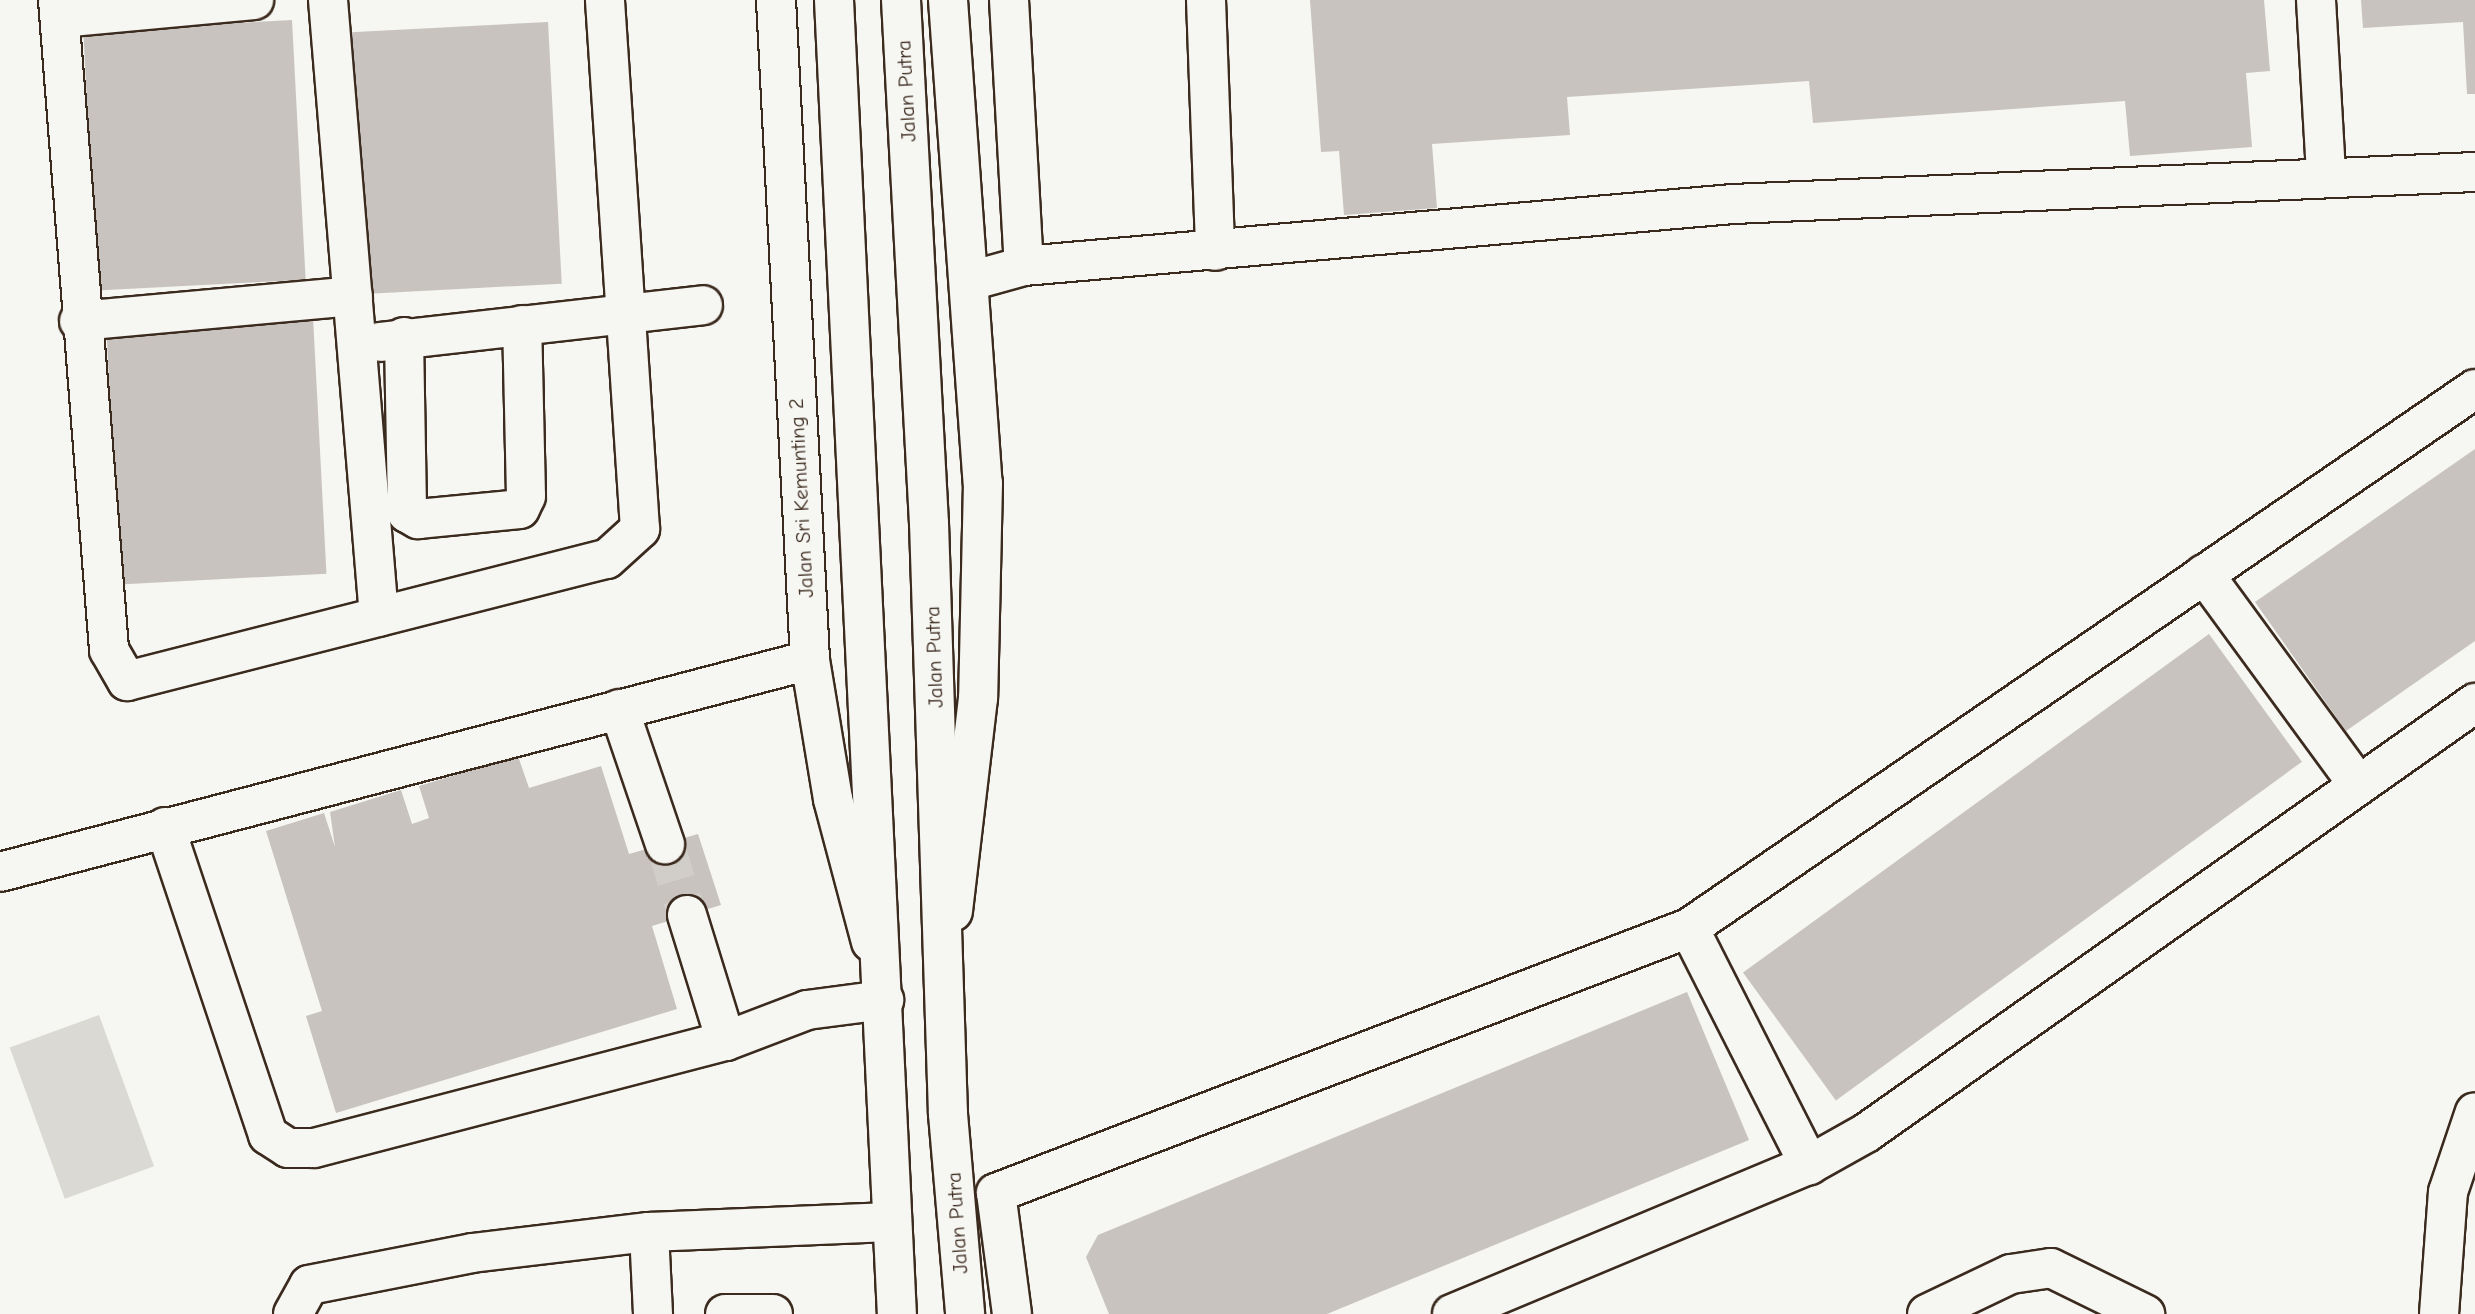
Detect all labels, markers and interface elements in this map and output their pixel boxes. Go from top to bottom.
street label: Jalan Putra [891,40,921,142]
street label: Jalan Sri Kemunting 2 [783,398,819,598]
street label: Jalan Putra [920,606,948,708]
street label: Jalan Putra [941,1171,973,1275]

